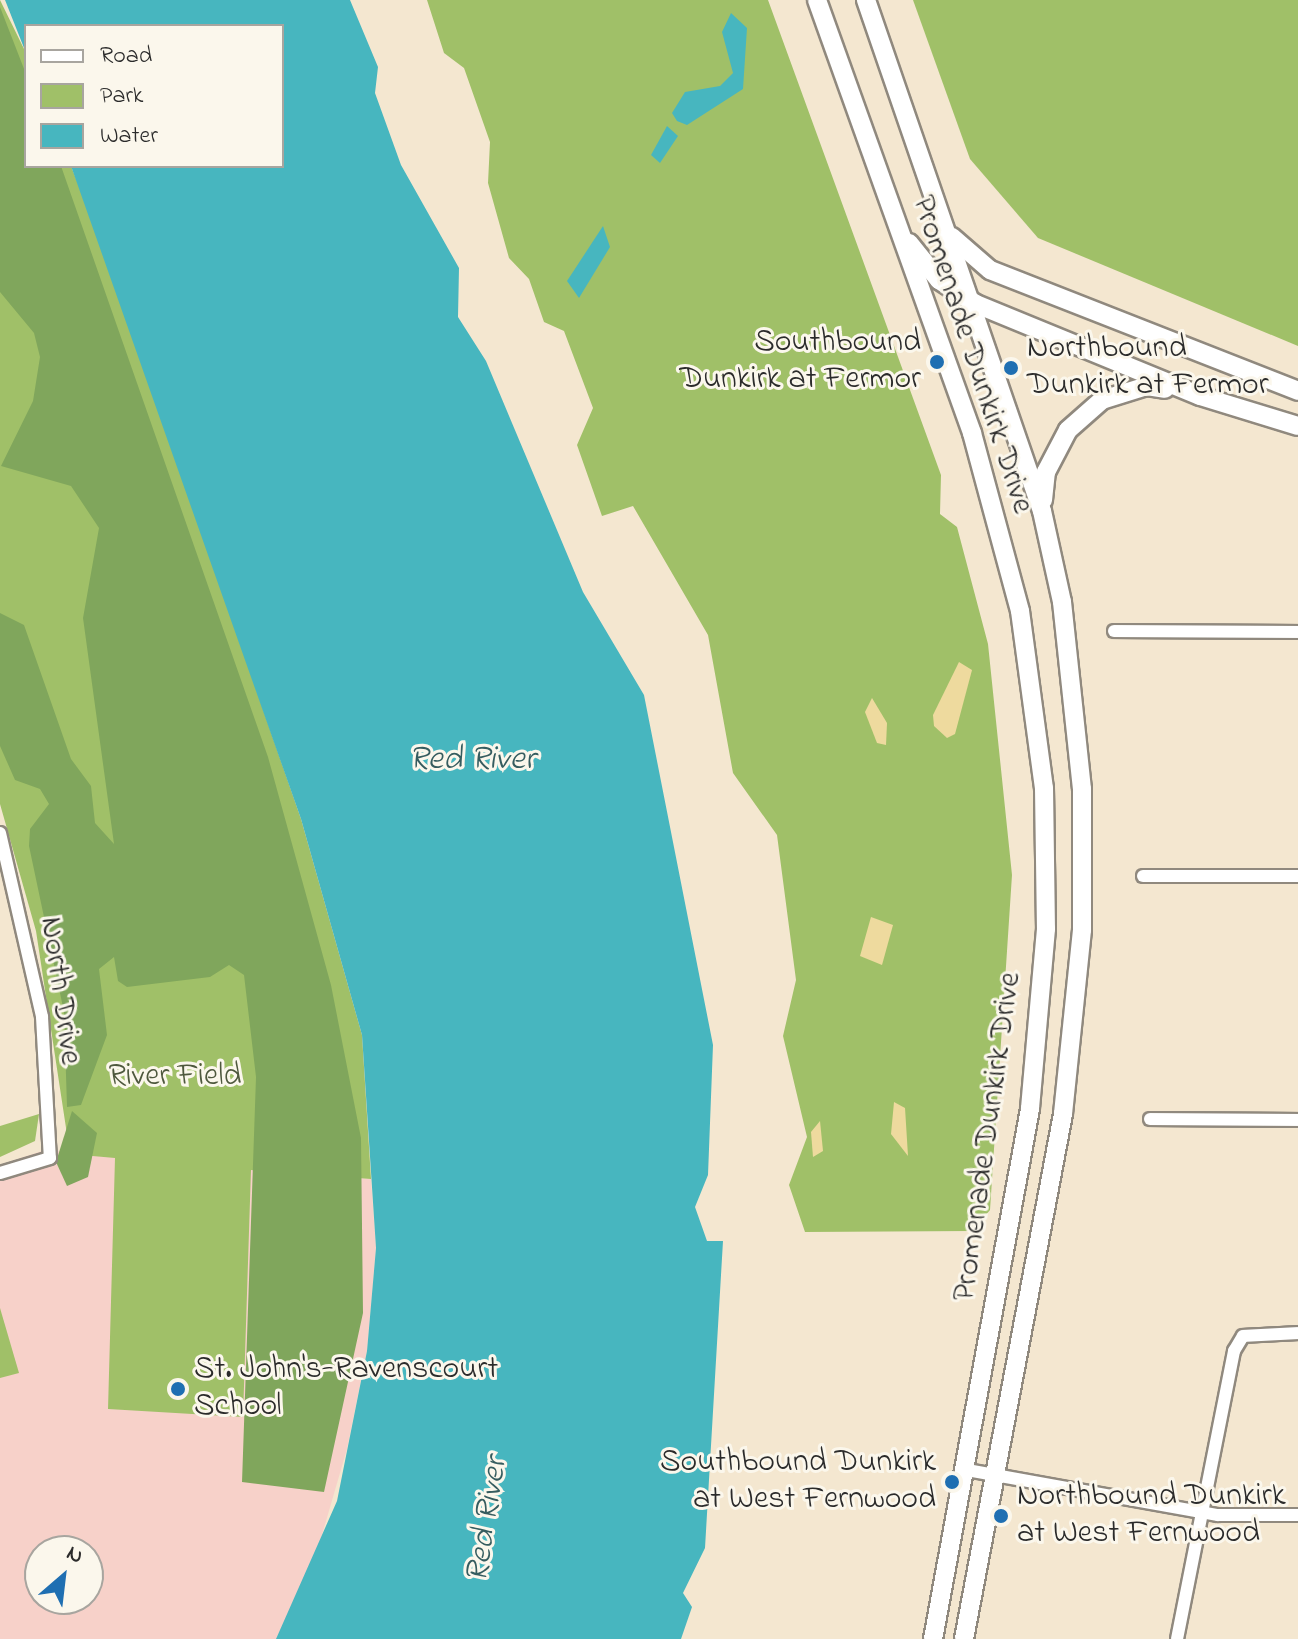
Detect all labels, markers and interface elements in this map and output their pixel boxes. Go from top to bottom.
legend [24,24,284,168]
text: Road [100,39,152,74]
text: Park [100,79,143,114]
text: Water [100,119,158,154]
street label: Promenade Dunkirk Drive [901,191,1041,519]
place label: Southbound Dunkirk at Fermor [679,325,921,400]
place label: Northbound Dunkirk at Fermor [1027,331,1269,406]
marker: Southbound Dunkirk at Fermor [928,353,946,371]
marker: Northbound Dunkirk at Fermor [1002,359,1020,377]
water label: Red River [409,741,535,781]
street label: North Drive [30,915,88,1067]
street label: Promenade Dunkirk Drive [947,970,1031,1304]
park label: River Field [108,1058,242,1096]
place label: St. John's-Ravenscourt School [194,1352,498,1427]
marker: St. John's-Ravenscourt School [169,1380,187,1398]
place label: Southbound Dunkirk at West Fernwood [660,1445,936,1520]
water label: Red River [458,1454,518,1586]
marker: Southbound Dunkirk at West Fernwood [943,1473,961,1491]
place label: Northbound Dunkirk at West Fernwood [1017,1479,1286,1554]
marker: Northbound Dunkirk at West Fernwood [992,1507,1010,1525]
north arrow [24,1535,104,1615]
text: N [60,1538,88,1573]

